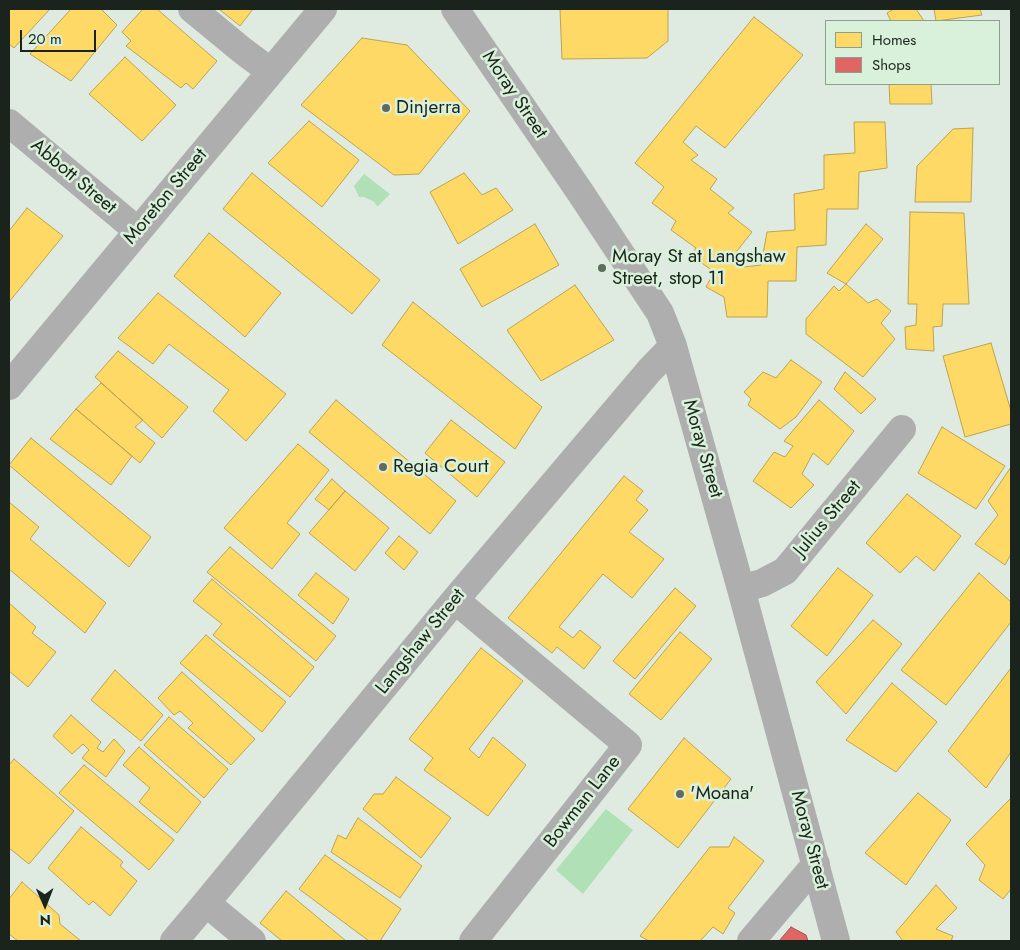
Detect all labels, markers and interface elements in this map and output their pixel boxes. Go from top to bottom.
scale bar [22,20,99,52]
legend [825,20,1000,85]
text: 20 m [28,28,62,50]
text: Homes [872,29,916,51]
street label: Moray Street [476,47,552,143]
text: Shops [872,54,911,76]
place label: Dinjerra [396,97,461,119]
marker: Dinjerra [380,102,392,114]
street label: Abbott Street [26,135,120,219]
street label: Moreton Street [119,145,213,249]
place label: Moray St at Langshaw Street, stop 11 [612,246,786,290]
marker: Moray St at Langshaw Street, stop 11 [596,262,608,274]
street label: Moray Street [677,397,727,501]
place label: Regia Court [393,456,488,478]
marker: Regia Court [377,461,389,473]
street label: Julius Street [790,476,866,562]
street label: Langshaw Street [372,585,470,699]
street label: Bowman Lane [540,751,626,853]
place label: 'Moana' [690,783,754,805]
marker: 'Moana' [674,788,686,800]
street label: Moray Street [785,788,833,892]
north arrow [20,880,70,930]
text: N [40,910,51,930]

